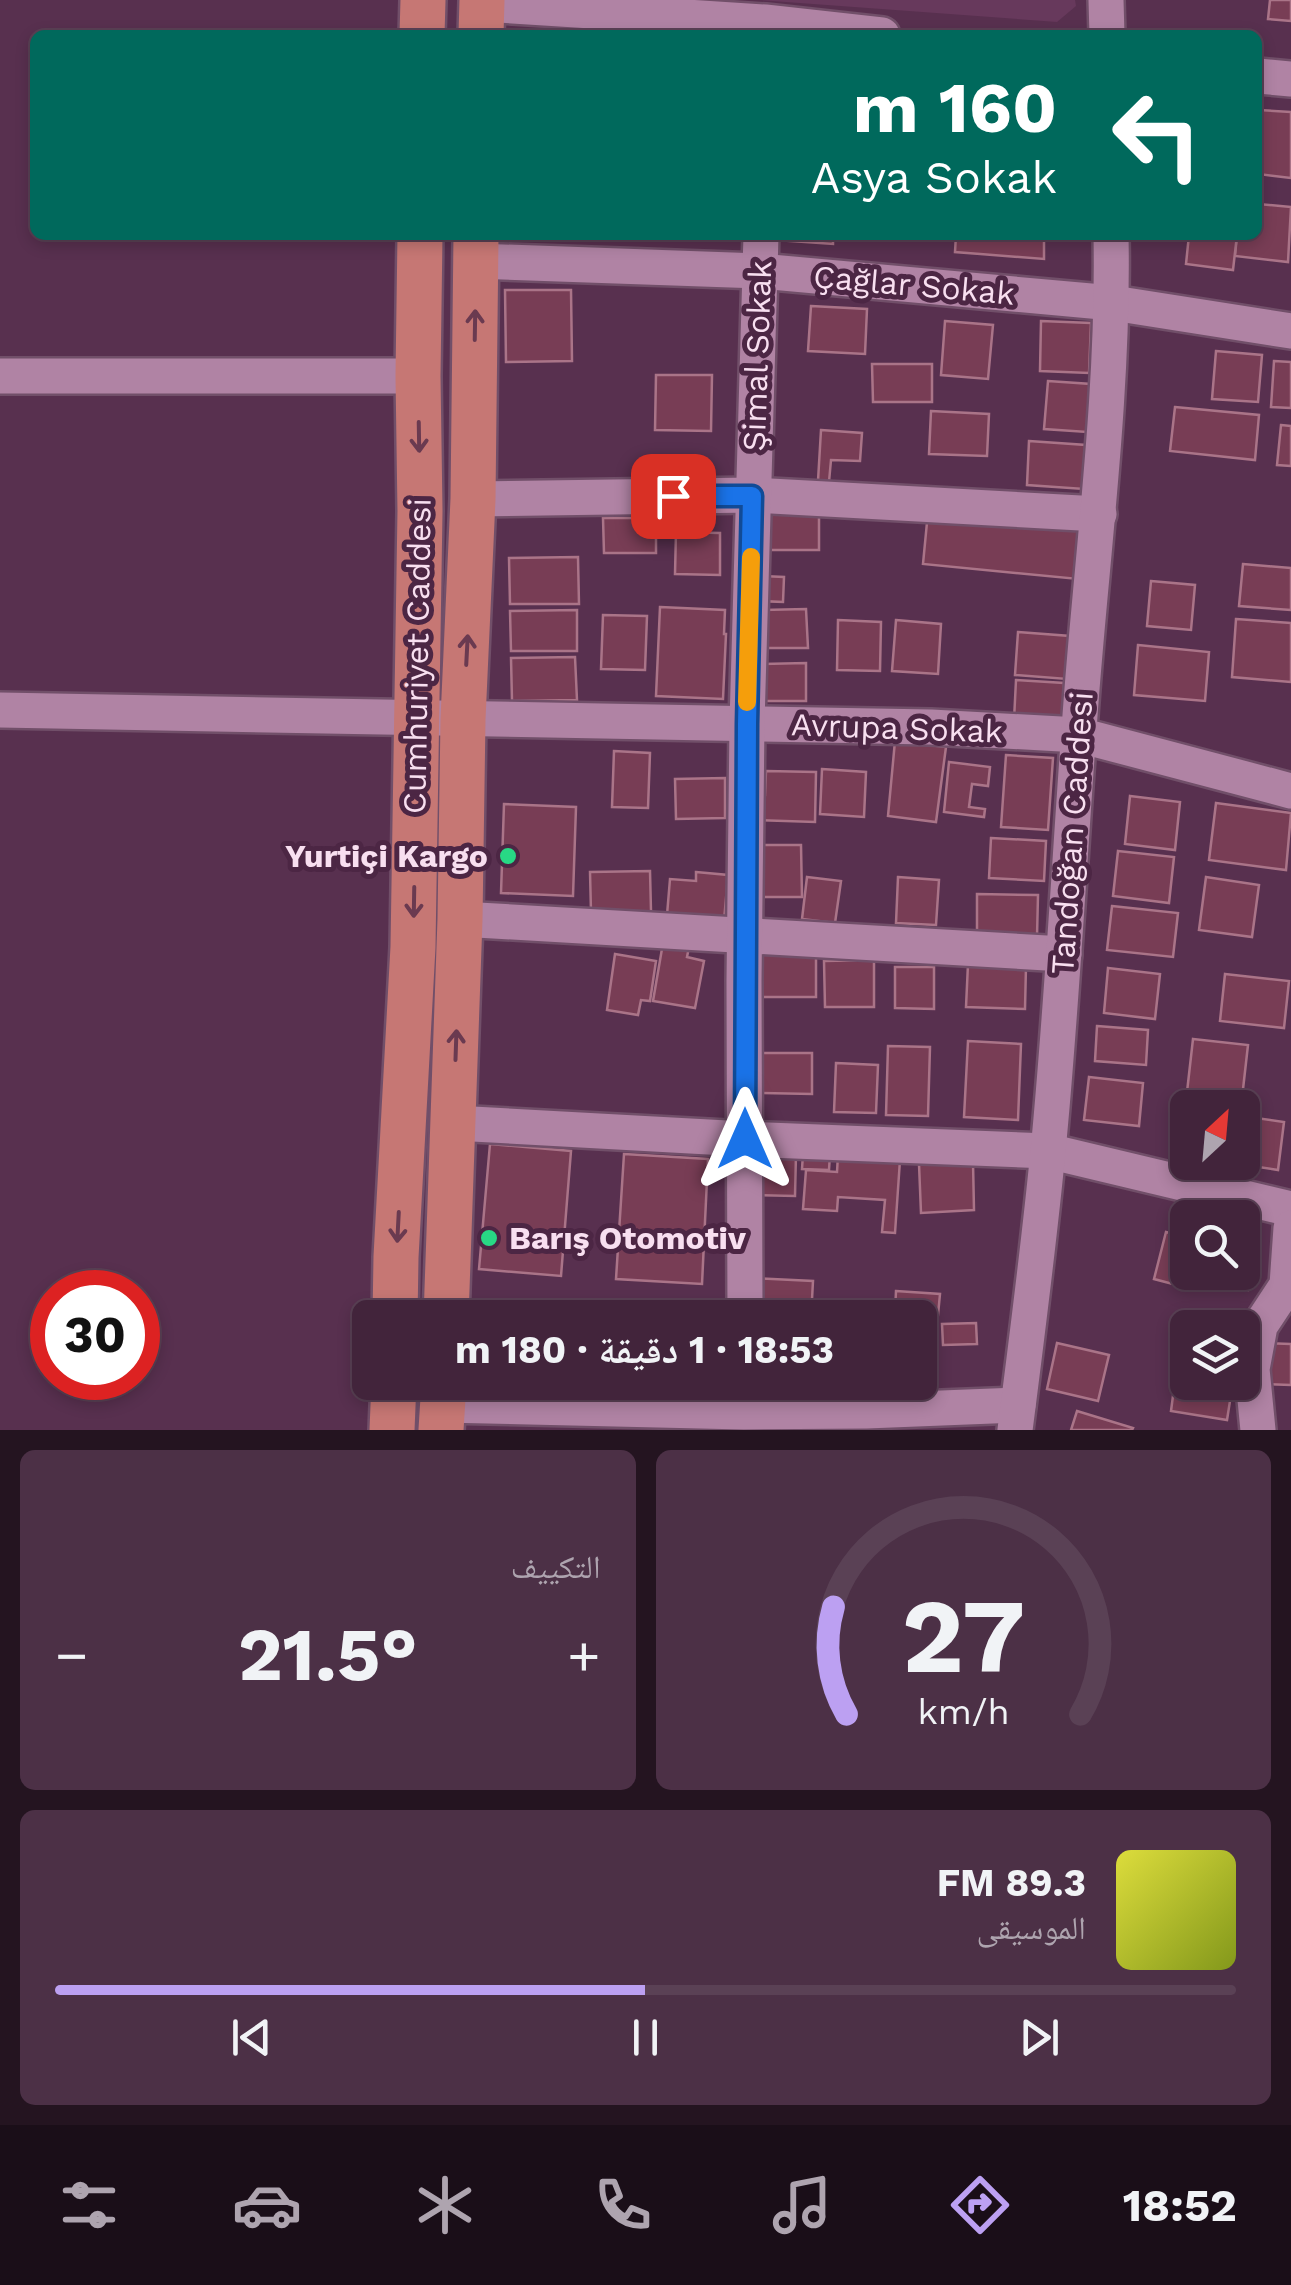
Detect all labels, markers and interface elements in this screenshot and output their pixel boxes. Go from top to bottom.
text: 160 m [853,67,1057,149]
icon: left [1092,70,1222,200]
text: Asya Sokak [811,151,1057,204]
street label: Çağlar Sokak [812,257,1016,313]
street label: Şimal Sokak [735,260,779,452]
one-way arrow [466,310,484,342]
one-way arrow [410,420,428,453]
pin [631,454,716,539]
icon: arrive [646,469,701,524]
street label: Cumhuriyet Caddesi [395,498,439,814]
one-way arrow [457,635,476,667]
street label: Tandoğan Caddesi [1043,690,1101,976]
street label: Avrupa Sokak [791,705,1003,751]
place label: Yurtiçi Kargo [285,837,488,875]
marker: Yurtiçi Kargo [497,845,519,867]
one-way arrow [404,886,423,918]
one-way arrow [447,1030,466,1062]
position arrow [693,1087,797,1191]
north arrow [1170,1090,1260,1180]
map controls [1170,1090,1260,1400]
button: search [1170,1200,1260,1290]
one-way arrow [388,1210,407,1243]
place label: Barış Otomotiv [509,1219,746,1257]
marker: Barış Otomotiv [478,1227,500,1249]
speed limit sign: 30 [30,1270,160,1400]
button: layers [1170,1310,1260,1400]
text: 18:53 · 1 دقيقة · 180 m [455,1328,834,1372]
text: التكييف [511,1548,601,1586]
text: 27 [902,1575,1025,1697]
text: 21.5° [238,1610,418,1698]
text: − [55,1623,88,1687]
text: + [567,1623,600,1687]
text: km/h [917,1691,1009,1733]
text: 89.3 FM [937,1861,1086,1905]
text: الموسيقى [976,1909,1086,1947]
icon: previous [224,2010,279,2065]
icon: pause [618,2010,673,2065]
icon: next [1012,2010,1067,2065]
icon: filters [54,2170,124,2240]
icon: car [232,2170,302,2240]
icon: climate [410,2170,480,2240]
icon: phone [588,2170,658,2240]
icon: music [767,2170,837,2240]
icon: directions [945,2170,1015,2240]
text: 18:52 [1123,2179,1237,2232]

